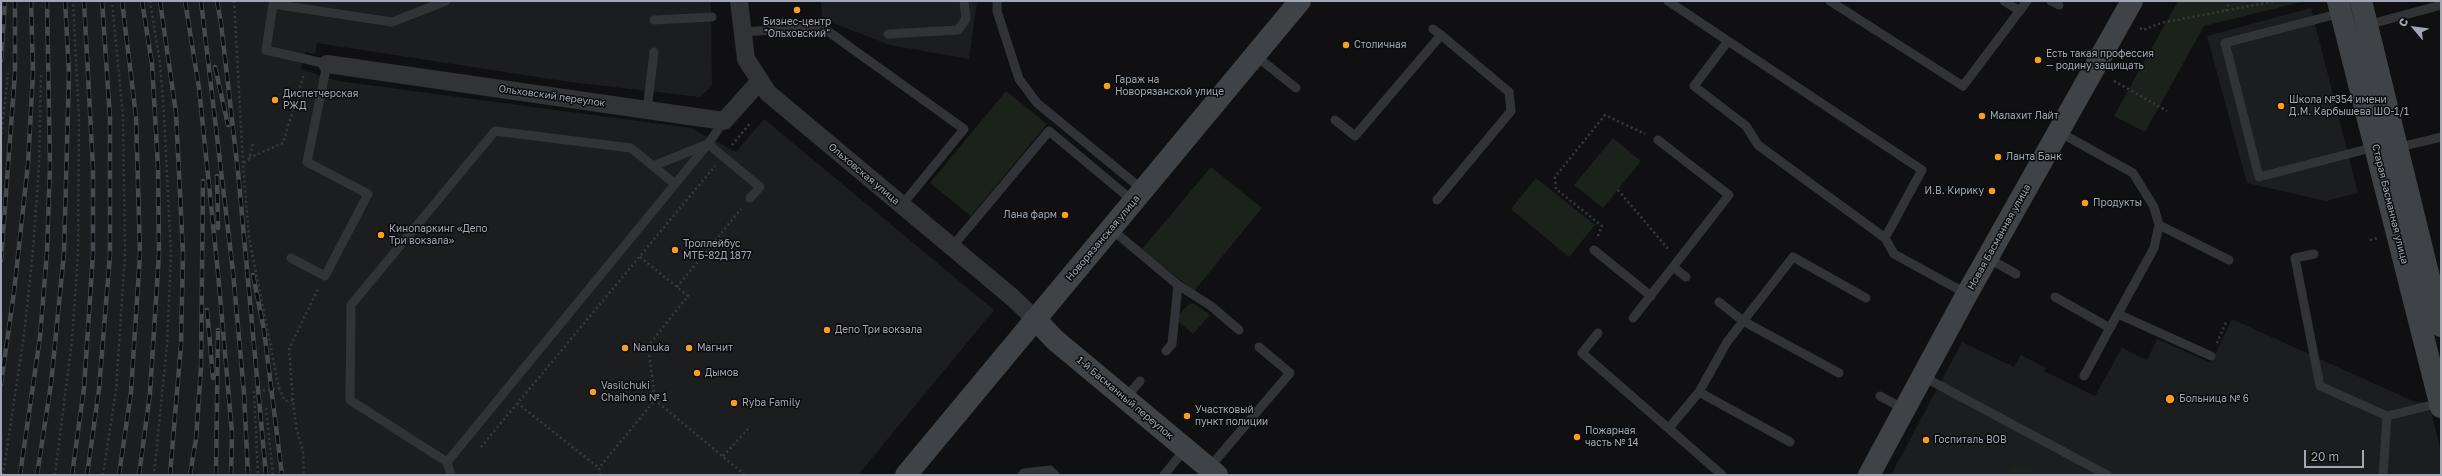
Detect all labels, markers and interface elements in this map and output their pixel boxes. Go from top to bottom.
marker: Бизнес-центр "Ольховский" [792,5,802,15]
north arrow [2394,8,2434,48]
place label: Бизнес-центр "Ольховский" [763,16,831,40]
text: С [2395,16,2411,29]
place label: Столичная [1354,39,1406,51]
marker: Столичная [1341,40,1351,50]
place label: Есть такая профессия — родину защищать [2046,48,2154,72]
marker: Есть такая профессия — родину защищать [2033,55,2043,65]
place label: Гараж на Новорязанской улице [1115,74,1224,98]
marker: Гараж на Новорязанской улице [1102,81,1112,91]
street label: Ольховский переулок [498,83,606,109]
place label: Диспетчерская РЖД [283,88,358,112]
place label: Школа №354 имени Д.М. Карбышева ШО-1/1 [2289,94,2409,118]
marker: Диспетчерская РЖД [270,95,280,105]
marker: Школа №354 имени Д.М. Карбышева ШО-1/1 [2276,101,2286,111]
place label: Малахит Лайт [1990,110,2059,122]
marker: Малахит Лайт [1977,111,1987,121]
street label: Ольховская улица [826,141,902,207]
street label: Старая Басманная улица [2369,143,2411,265]
place label: Ланта Банк [2006,151,2062,163]
marker: Ланта Банк [1993,152,2003,162]
street label: Новая Басманная улица [1965,182,2033,292]
place label: И.В. Кирику [1925,185,1984,197]
marker: И.В. Кирику [1987,186,1997,196]
street label: Новорязанская улица [1064,193,1142,283]
place label: Продукты [2093,197,2142,209]
marker: Продукты [2080,198,2090,208]
place label: Лана фарм [1004,209,1057,221]
marker: Лана фарм [1060,210,1070,220]
place label: Кинопаркинг «Депо Три вокзала» [389,223,488,246]
marker: Кинопаркинг «Депо Три вокзала» [376,230,386,240]
place label: Троллейбус МТБ-82Д 1877 [683,238,751,262]
marker: Троллейбус МТБ-82Д 1877 [670,245,680,255]
place label: Депо Три вокзала [835,324,922,336]
marker: Депо Три вокзала [822,325,832,335]
place label: Nanuka [633,342,670,354]
place label: Магнит [697,342,733,354]
marker: Nanuka [620,343,630,353]
marker: Магнит [684,343,694,353]
street label: 1-й Басманный переулок [1074,354,1176,442]
place label: Дымов [705,367,738,379]
marker: Дымов [692,368,702,378]
place label: Vasilchuki Chaihona № 1 [601,380,667,404]
marker: Vasilchuki Chaihona № 1 [588,387,598,397]
marker: Больница № 6 [2164,393,2176,405]
place label: Больница № 6 [2179,393,2249,405]
place label: Ryba Family [742,397,800,409]
marker: Ryba Family [729,398,739,408]
place label: Участковый пункт полиции [1195,404,1268,428]
marker: Участковый пункт полиции [1182,411,1192,421]
place label: Пожарная часть № 14 [1585,425,1639,448]
marker: Пожарная часть № 14 [1572,432,1582,442]
place label: Госпиталь ВОВ [1934,434,2007,446]
marker: Госпиталь ВОВ [1921,435,1931,445]
scale bar [2306,442,2366,468]
text: 20 m [2311,449,2339,464]

